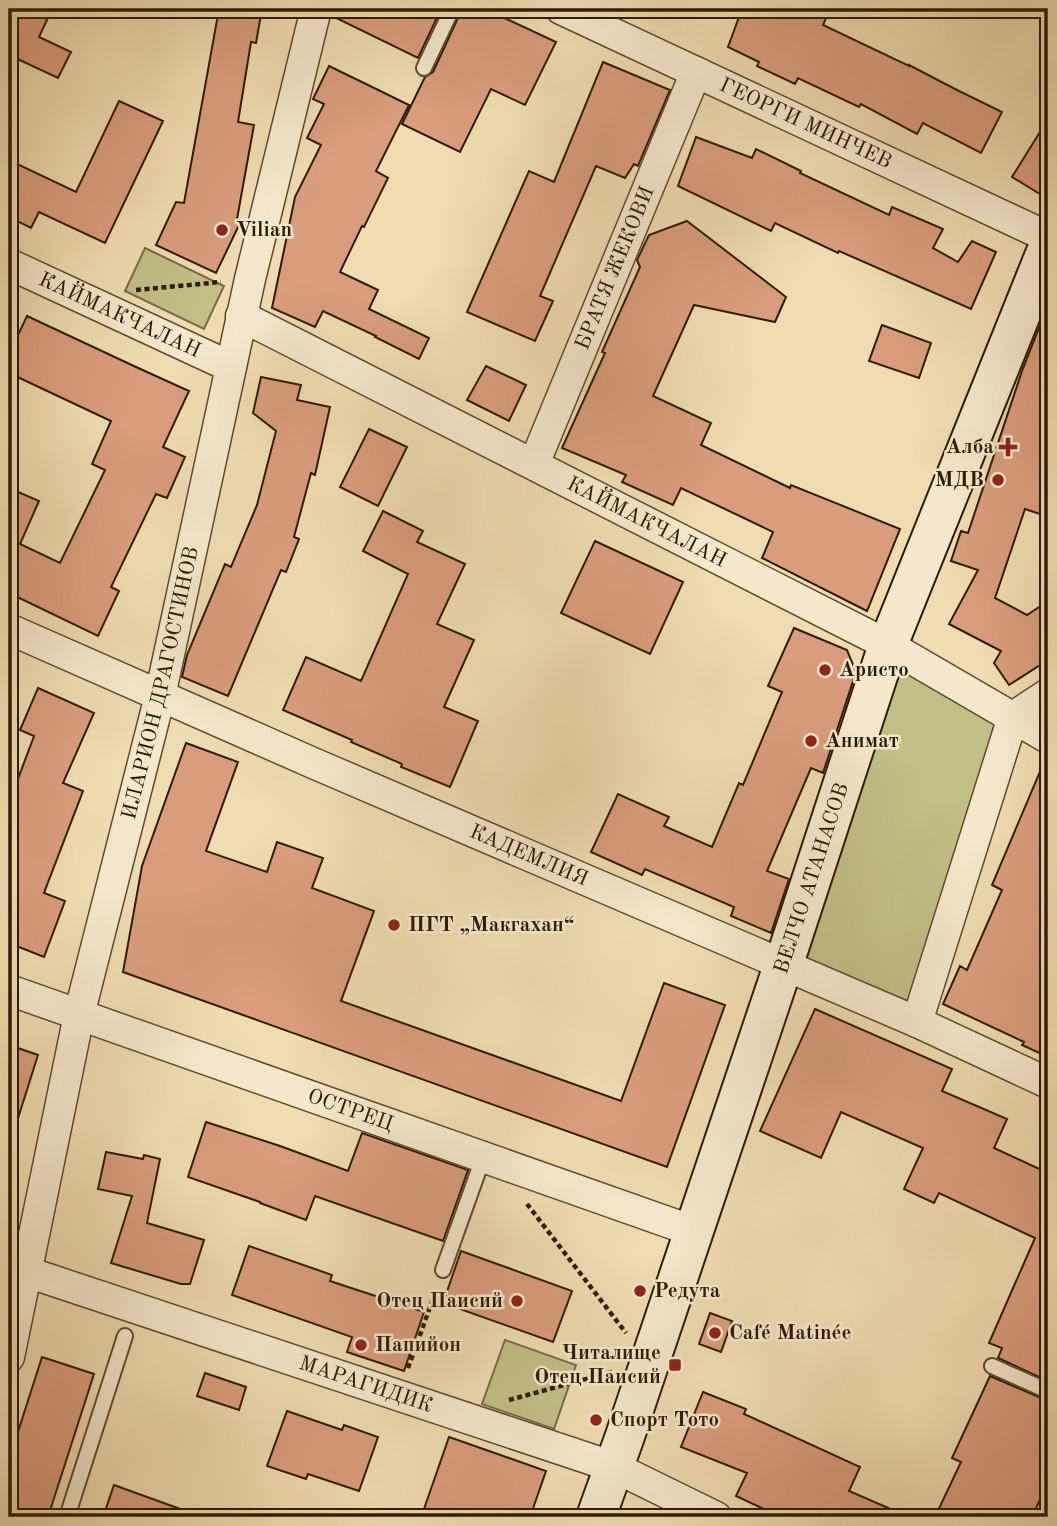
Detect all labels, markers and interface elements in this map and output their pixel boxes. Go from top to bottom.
street label: ГЕОРГИ МИНЧЕВ [716,74,895,173]
street label: БРАТЯ ЖЕКОВИ [572,183,658,353]
place label: Vilian [236,220,292,241]
marker: Vilian [214,222,230,238]
street label: КАЙМАКЧАЛАН [35,269,204,362]
place label: Алба [946,437,994,458]
marker: Алба [1000,439,1016,455]
place label: МДВ [935,470,984,491]
marker: МДВ [990,472,1006,488]
street label: КАЙМАКЧАЛАН [563,473,730,571]
street label: ИЛАРИОН ДРАГОСТИНОВ [119,544,202,822]
place label: Аристо [839,660,909,681]
marker: Аристо [817,662,833,678]
place label: Анимат [825,731,899,752]
marker: Анимат [803,733,819,749]
street label: ВЕЛЧО АТАНАСОВ [771,780,853,977]
street label: КАДЕМЛИЯ [466,821,591,890]
place label: ПГТ „Макгахан“ [408,915,574,936]
marker: ПГТ „Макгахан“ [386,917,402,933]
street label: ОСТРЕЦ [305,1086,396,1135]
place label: Редута [654,1281,721,1302]
marker: Редута [632,1283,648,1299]
place label: Отец Паисий [376,1291,503,1312]
marker: Отец Паисий [509,1293,525,1309]
place label: Café Matinée [729,1323,851,1344]
marker: Café Matinée [707,1325,723,1341]
place label: Папийон [375,1335,461,1356]
marker: Папийон [353,1337,369,1353]
place label: Читалище Отец Паисий [534,1343,661,1388]
street label: МАРАГИДИК [296,1353,435,1416]
marker: Читалище Отец Паисий [667,1357,683,1373]
place label: Спорт Тото [610,1410,719,1431]
marker: Спорт Тото [588,1412,604,1428]

